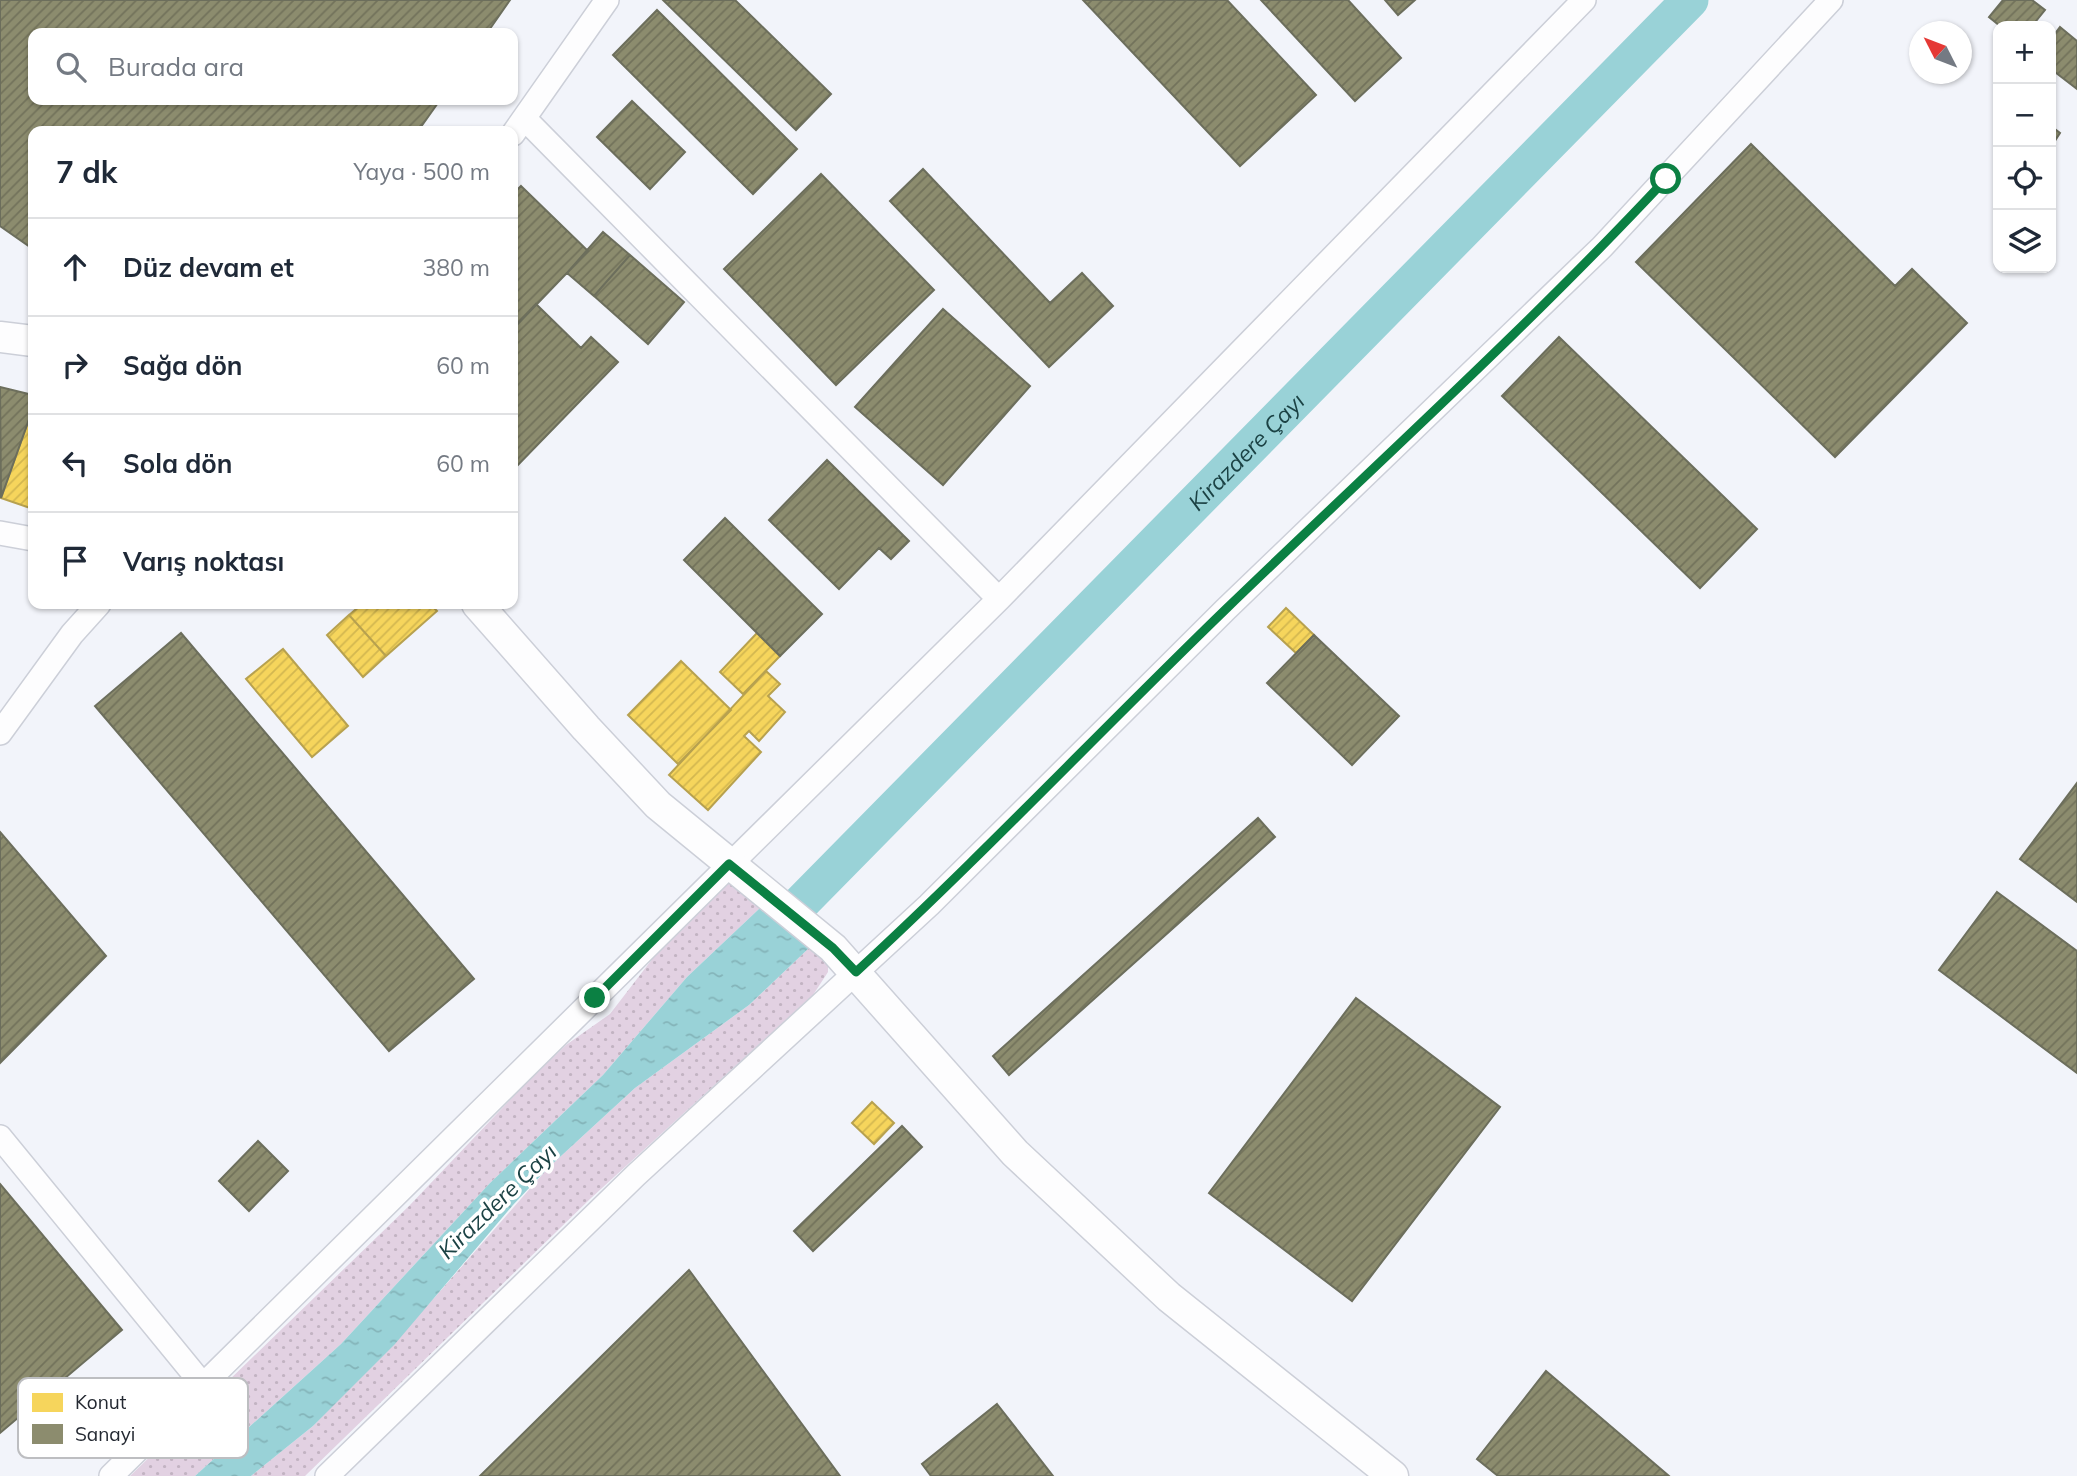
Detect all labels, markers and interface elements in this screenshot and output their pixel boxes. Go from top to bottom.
north arrow [1909,21,1972,84]
map controls [1993,21,2056,273]
button: + [1993,21,2056,84]
search box [28,28,518,105]
icon: search [52,48,90,86]
text: Burada ara [108,50,244,83]
button: − [1993,84,2056,147]
button: locate [1993,147,2056,210]
text: 7 dk [56,153,117,191]
text: Yaya · 500 m [353,157,490,186]
route start [1650,163,1681,194]
button: layers [1993,210,2056,273]
icon: ahead [56,248,94,286]
text: Düz devam et [123,251,294,284]
text: 380 m [422,253,490,282]
icon: right [56,346,94,384]
text: Sağa dön [123,349,243,382]
text: 60 m [436,351,490,380]
water label: Kirazdere Çayı [1182,386,1310,516]
icon: left [56,444,94,482]
text: Sola dön [123,447,232,480]
text: 60 m [436,449,490,478]
icon: arrive [56,542,94,580]
text: Varış noktası [123,545,284,578]
route end [579,982,610,1013]
water label: Kirazdere Çayı [432,1137,562,1265]
legend [18,1378,248,1458]
text: Konut [75,1390,127,1414]
text: Sanayi [75,1422,135,1446]

